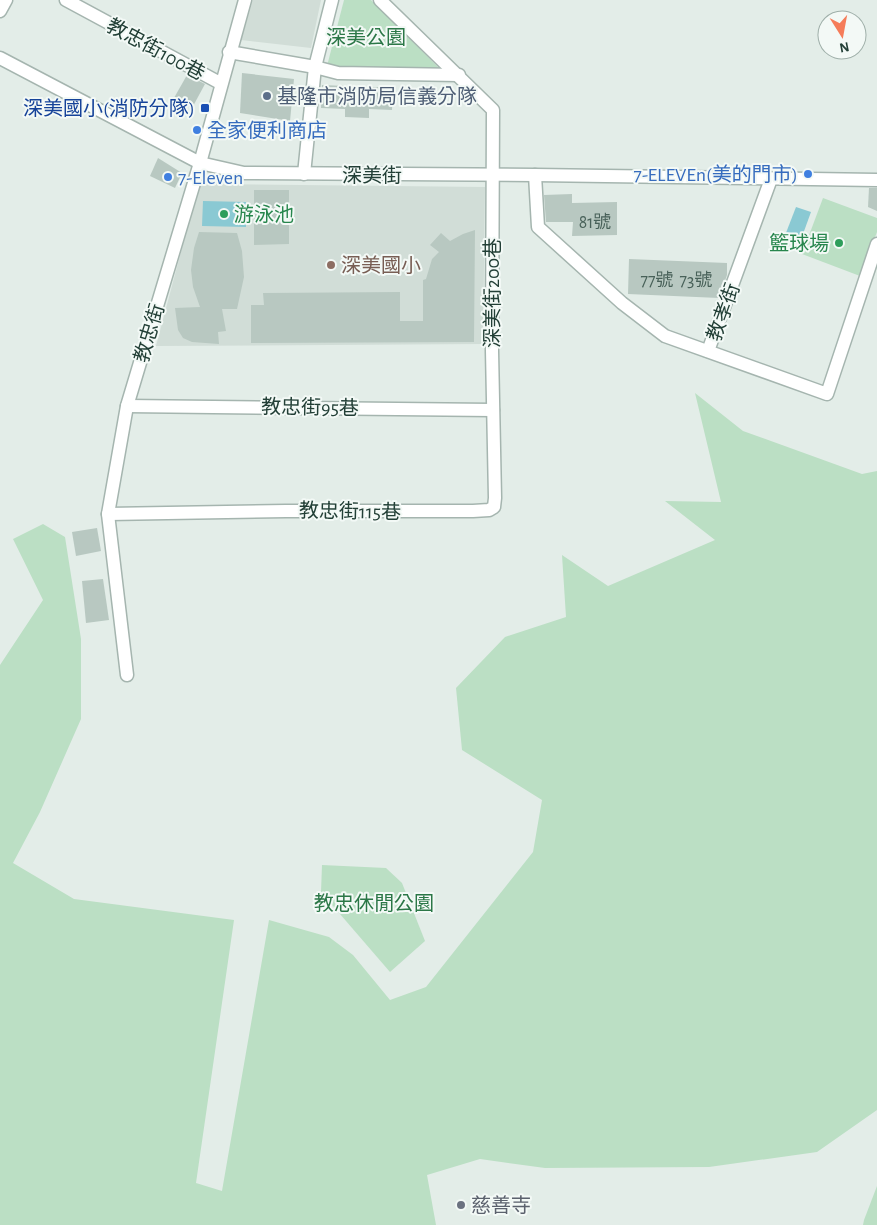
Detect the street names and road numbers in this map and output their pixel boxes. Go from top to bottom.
street label: 教忠街100巷 [103,14,209,84]
street label: 深美街 [342,165,402,186]
street label: 深美街200巷 [482,238,503,348]
street label: 教孝街 [702,280,744,344]
street label: 教忠街 [130,301,168,365]
street label: 教忠街95巷 [261,395,359,419]
street label: 教忠街115巷 [299,499,401,523]

